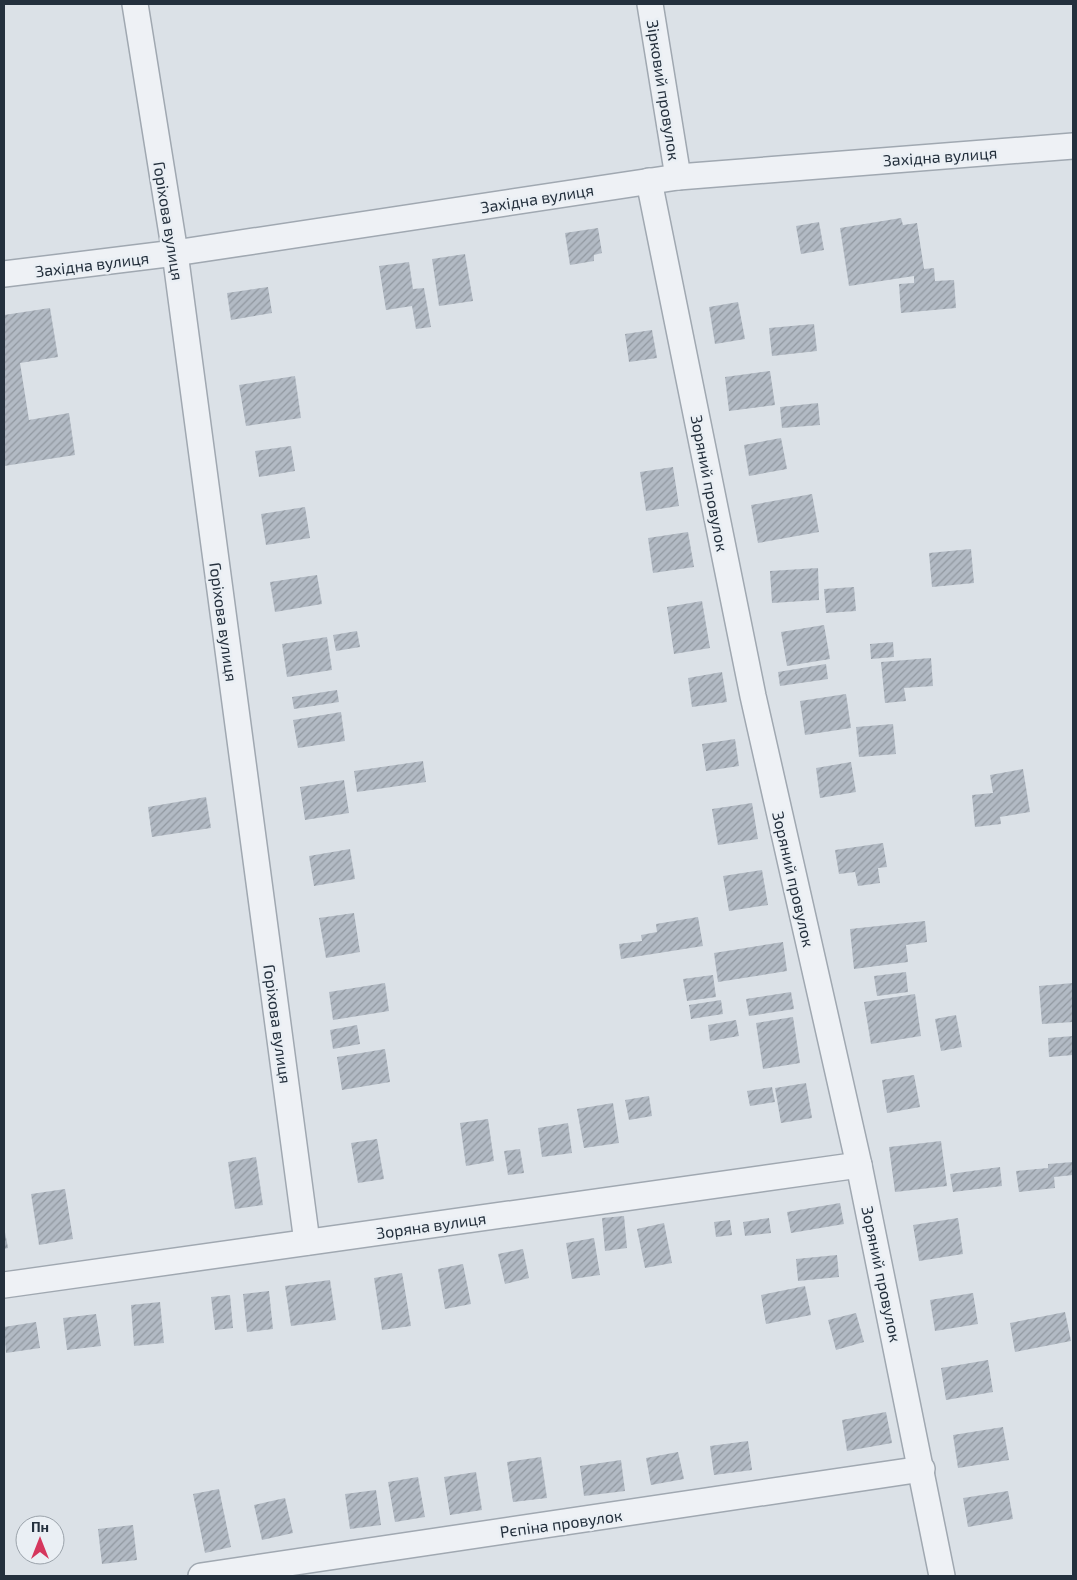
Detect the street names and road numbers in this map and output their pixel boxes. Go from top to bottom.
street label: Зірковий провулок [643,18,685,162]
street label: Західна вулиця [882,143,998,170]
street label: Горіхова вулиця [149,160,188,282]
street label: Західна вулиця [479,180,595,217]
street label: Західна вулиця [34,248,150,281]
street label: Зоряний провулок [686,413,733,553]
street label: Горіхова вулиця [205,561,242,683]
street label: Зоряний провулок [768,809,819,949]
street label: Горіхова вулиця [259,963,296,1085]
street label: Зоряний провулок [857,1204,906,1344]
street label: Зоряна вулиця [375,1208,487,1243]
street label: Рєпіна провулок [499,1505,624,1542]

